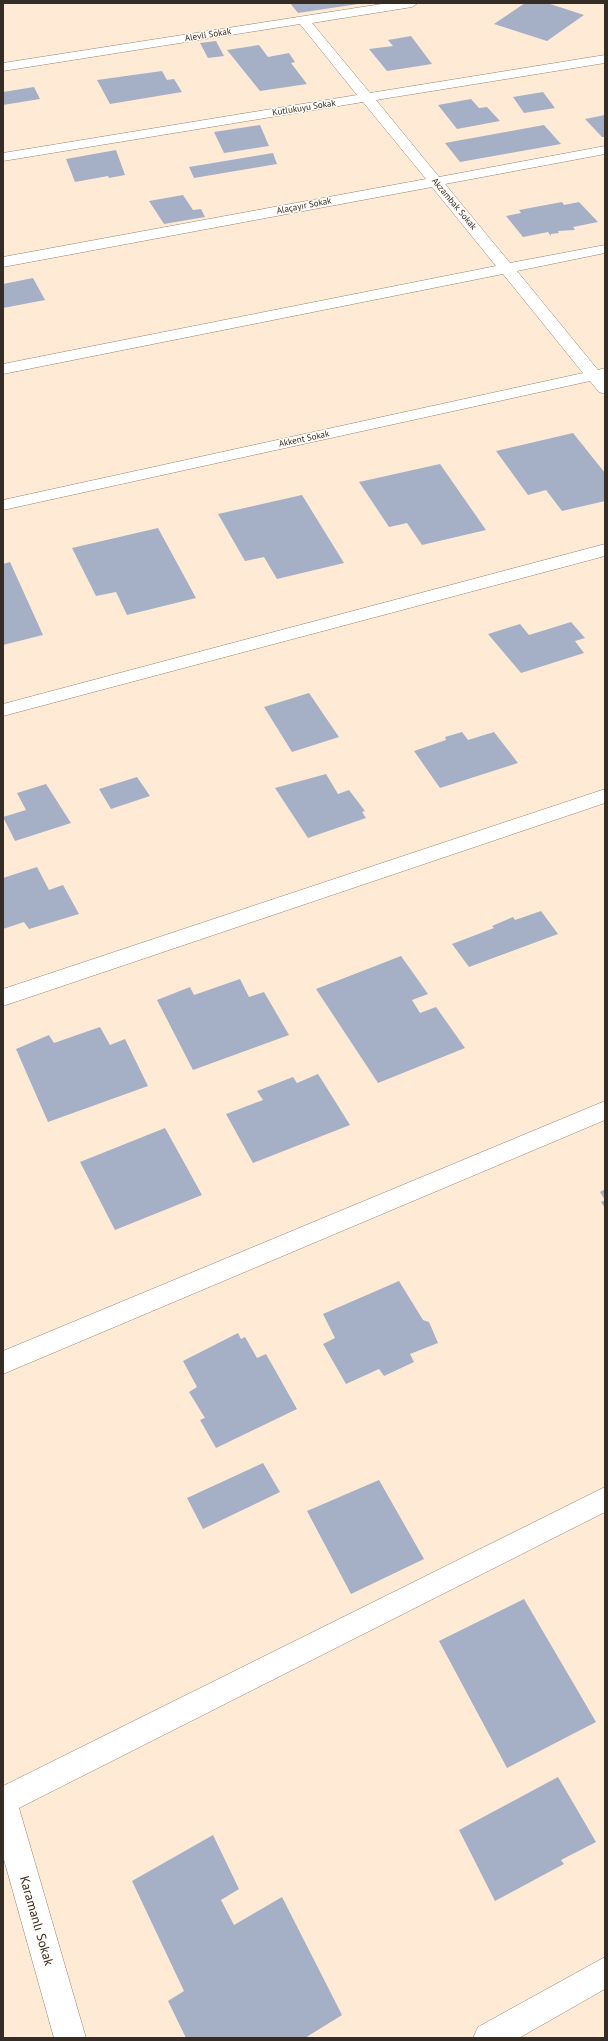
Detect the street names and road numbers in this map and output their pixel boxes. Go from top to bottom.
street label: Alevli Sokak [184,26,232,44]
street label: Kutlukuyu Sokak [272,98,336,118]
street label: Akzambak Sokak [429,176,479,232]
street label: Alaçayır Sokak [276,195,332,217]
street label: Akkent Sokak [278,428,330,450]
street label: Karamanlı Sokak [16,1874,56,1968]

